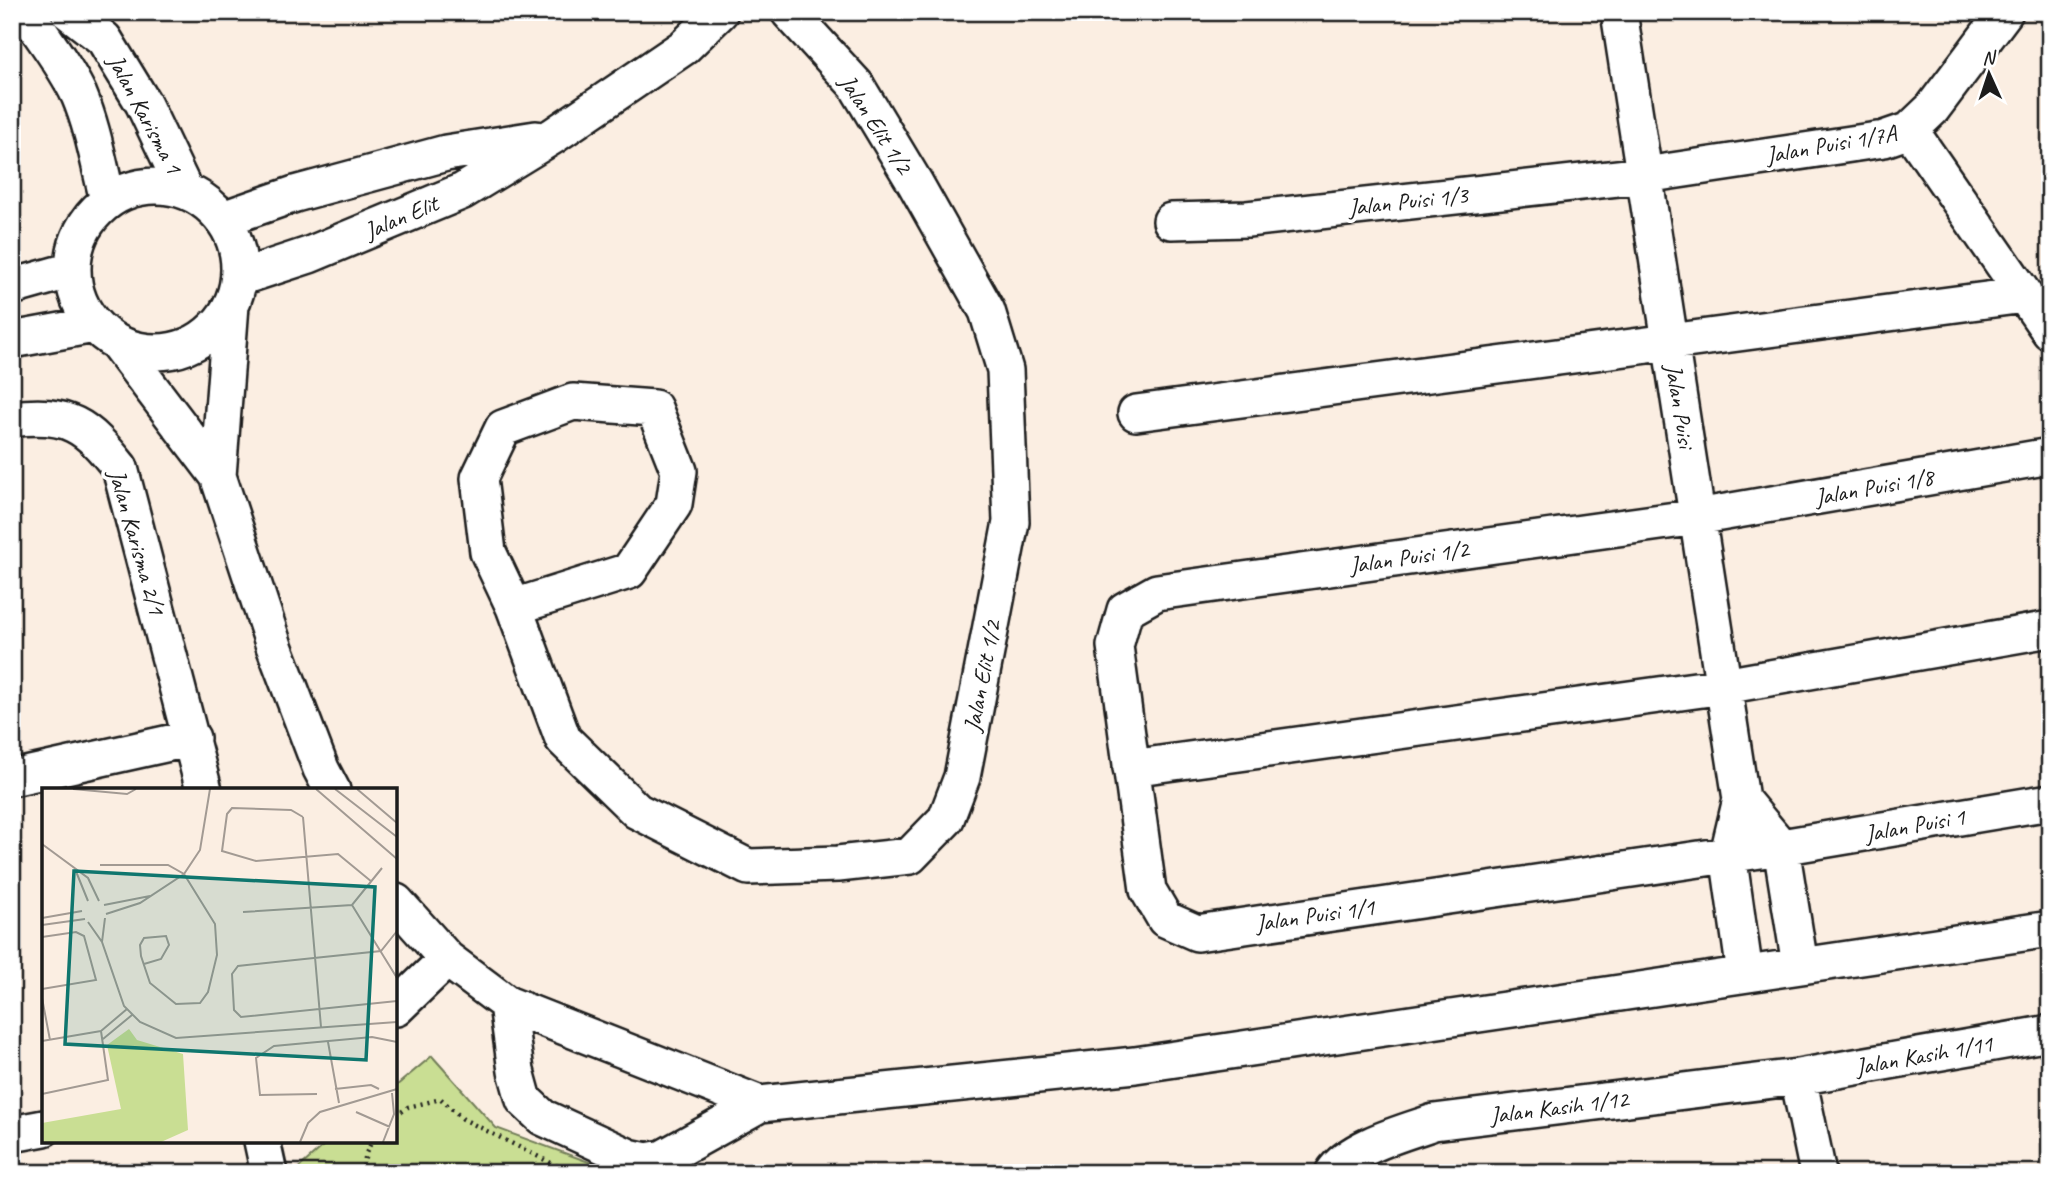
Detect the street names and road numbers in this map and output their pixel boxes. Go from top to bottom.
street label: Jalan Karisma 1 [101,48,190,180]
street label: Jalan Elit 1/2 [832,68,920,181]
street label: Jalan Puisi 1/7A [1762,118,1899,170]
street label: Jalan Puisi 1/3 [1346,180,1471,222]
street label: Jalan Elit [359,187,444,246]
street label: Jalan Puisi [1658,361,1702,453]
street label: Jalan Puisi 1/8 [1811,461,1938,512]
street label: Jalan Karisma 2/1 [102,465,172,619]
street label: Jalan Puisi 1/2 [1347,533,1473,580]
street label: Jalan Elit 1/2 [956,616,1008,735]
street label: Jalan Puisi 1 [1862,801,1969,849]
street label: Jalan Puisi 1/1 [1253,892,1378,938]
street label: Jalan Kasih 1/11 [1852,1028,1996,1082]
street label: Jalan Kasih 1/12 [1487,1083,1632,1130]

